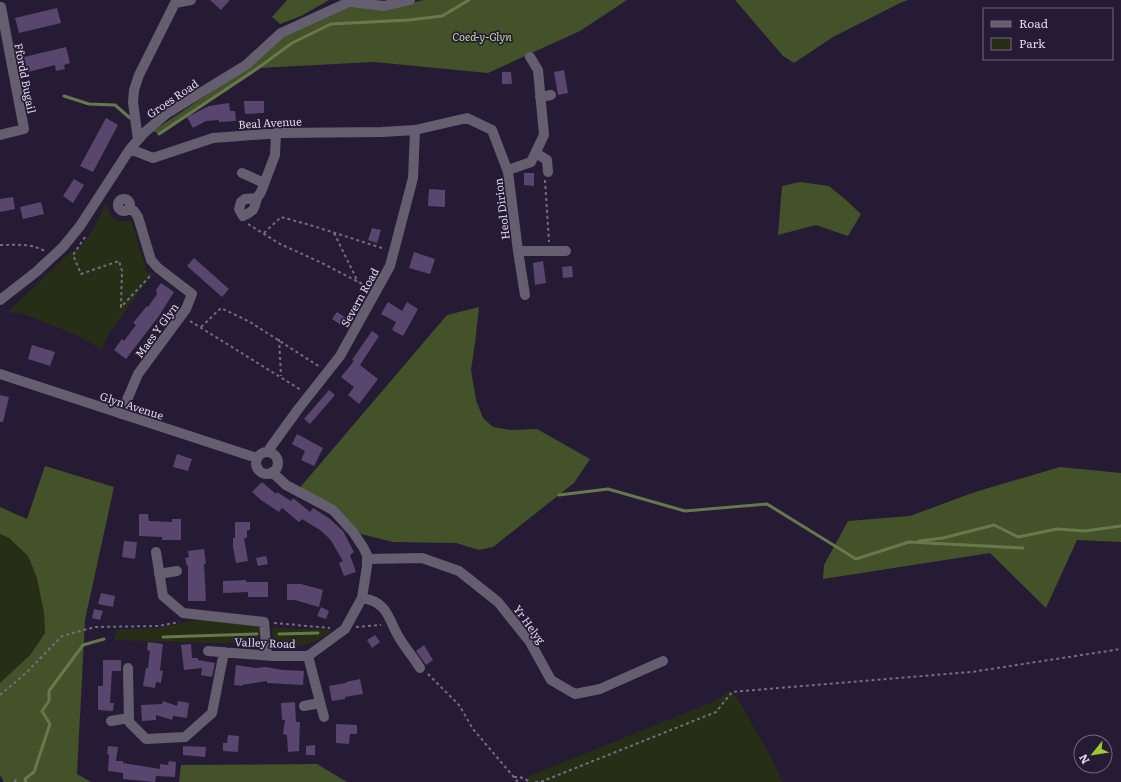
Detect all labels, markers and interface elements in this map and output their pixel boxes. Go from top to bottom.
legend [983,8,1113,60]
text: Road [1019,14,1049,32]
park label: Coed-y-Glyn [452,28,512,44]
text: Park [1019,34,1046,52]
street label: Ffordd Bugail [11,41,41,115]
street label: Groes Road [143,75,201,121]
street label: Beal Avenue [238,112,302,132]
street label: Heol Dirion [489,177,513,241]
street label: Severn Road [336,264,382,329]
street label: Maes Y Glyn [131,299,181,361]
street label: Glyn Avenue [98,387,166,423]
street label: Yr Helyg [510,601,550,647]
street label: Valley Road [234,633,296,651]
north arrow [1073,734,1113,774]
text: N [1074,752,1093,767]

